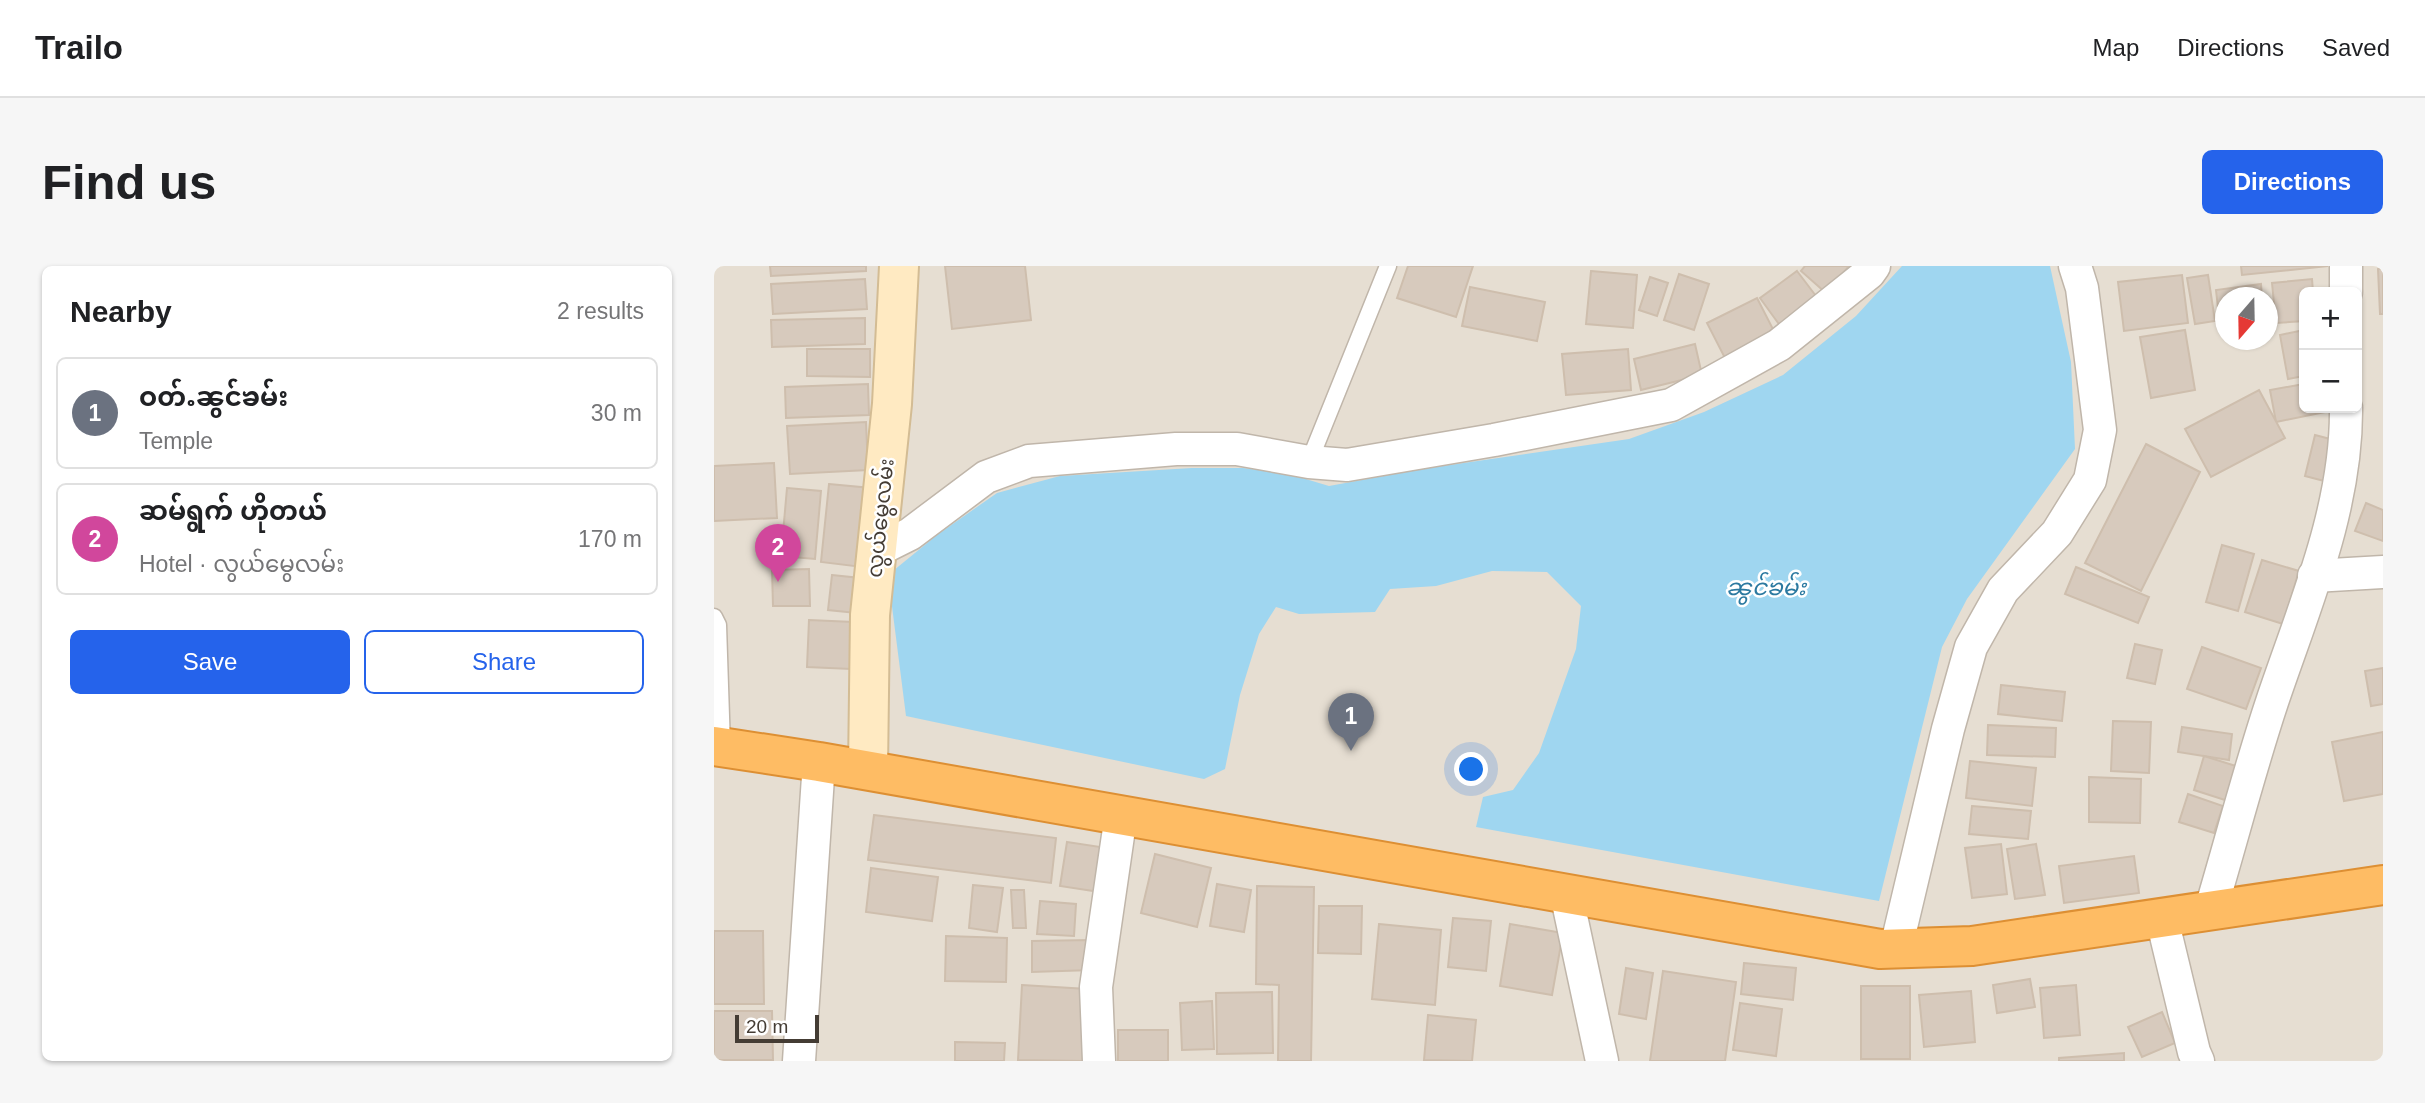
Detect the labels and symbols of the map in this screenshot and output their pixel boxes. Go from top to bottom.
north arrow [2215,287,2278,350]
street label: လွယ်မွေလမ်း [858,457,903,579]
pin: 2 [755,524,801,582]
water label: ၼွင်ၶမ်း [1726,571,1808,605]
pin: 1 [1328,693,1374,751]
your location [1454,752,1488,786]
scale bar [735,1012,819,1044]

